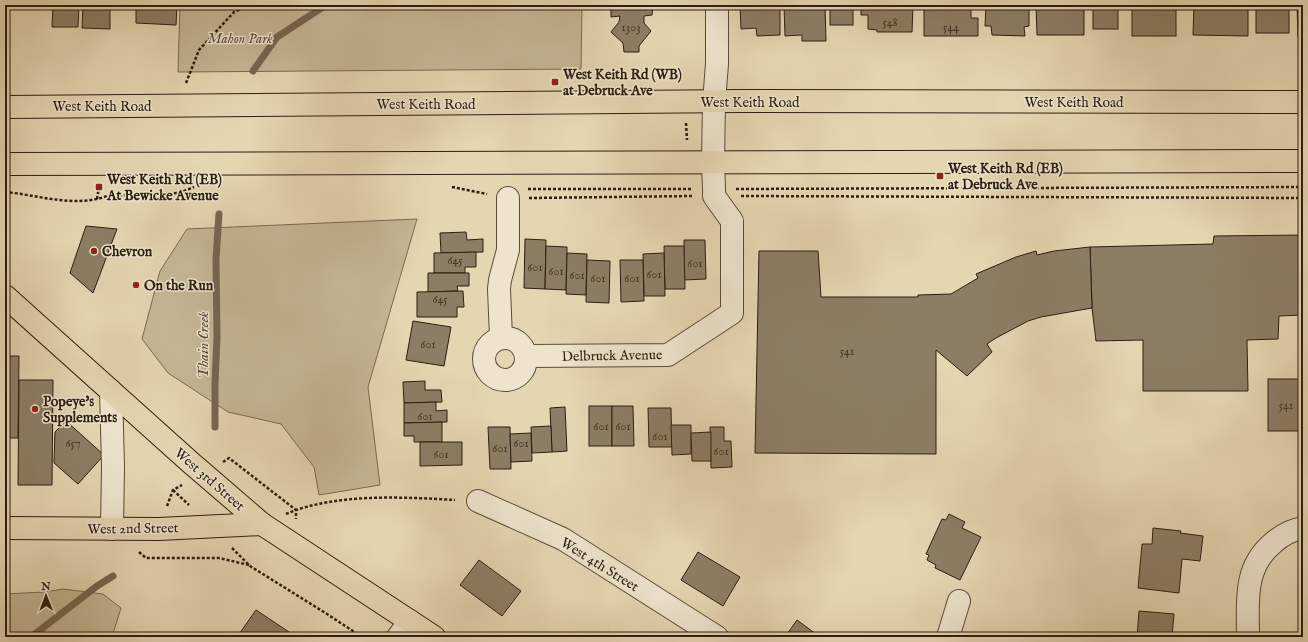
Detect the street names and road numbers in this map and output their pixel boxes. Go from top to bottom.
street label: West Keith Road [700,94,800,112]
street label: West Keith Road [1024,94,1124,112]
street label: West Keith Road [376,96,476,114]
street label: West Keith Road [52,98,152,116]
street label: Delbruck Avenue [562,346,663,366]
street label: West 3rd Street [170,444,248,515]
street label: West 2nd Street [87,519,179,539]
street label: West 4th Street [557,534,642,596]

